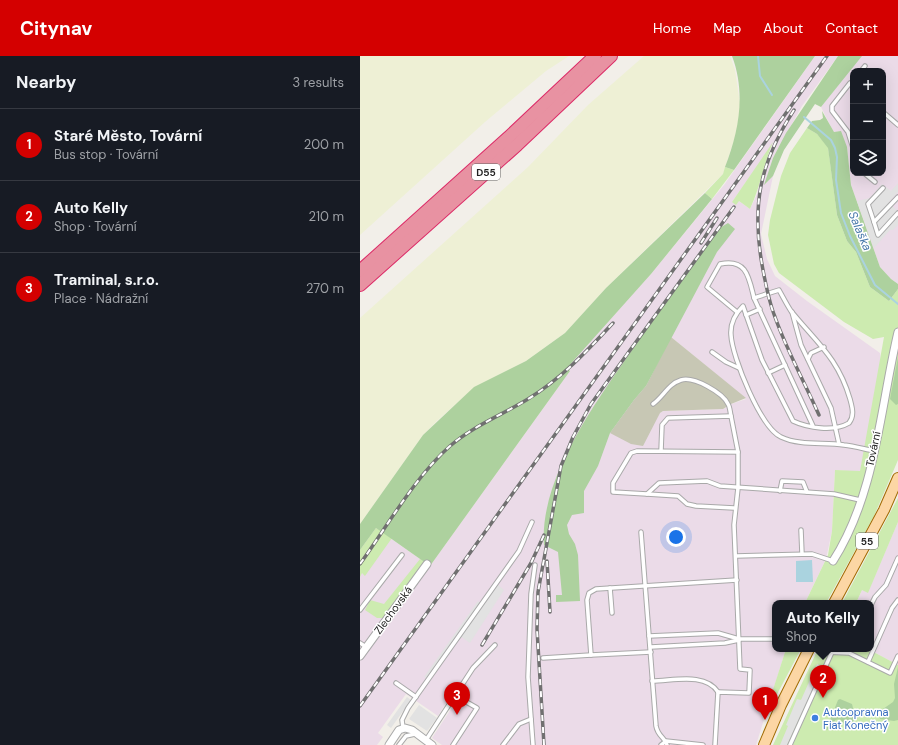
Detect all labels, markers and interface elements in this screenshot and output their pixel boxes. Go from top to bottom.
text: Citynav [20,16,92,41]
text: Home [653,19,691,37]
text: Map [713,19,741,37]
text: About [763,19,803,37]
text: Contact [825,19,878,37]
map controls [850,68,886,176]
button: + [850,68,886,104]
text: Nearby [16,71,76,93]
text: 3 results [292,74,344,91]
button: − [850,104,886,140]
text: Staré Město, Tovární [54,126,202,146]
text: 1 [27,136,31,153]
text: 200 m [304,136,344,153]
button: layers [850,140,886,176]
text: Bus stop · Tovární [54,146,158,163]
road number: D55 [472,164,500,180]
text: Auto Kelly [54,198,128,218]
text: 2 [25,208,33,225]
text: 210 m [309,208,344,225]
water label: Salaška [845,209,876,254]
text: Shop · Tovární [54,218,137,235]
text: Traminal, s.r.o. [54,270,159,290]
text: 3 [25,280,33,297]
text: 270 m [306,280,344,297]
text: Place · Nádražní [54,290,148,307]
street label: Tovární [862,430,884,468]
your location [666,527,686,547]
road number: 55 [856,533,878,549]
street label: Zlechovská [371,583,415,637]
popup [772,600,874,652]
text: Auto Kelly [786,608,860,628]
text: Shop [786,628,817,645]
pin: 2 [810,665,836,698]
pin: 3 [444,682,470,715]
pin: 1 [752,687,778,720]
place label: Autoopravna Fiat Konečný [823,705,889,732]
marker: Autoopravna Fiat Konečný [810,713,820,723]

